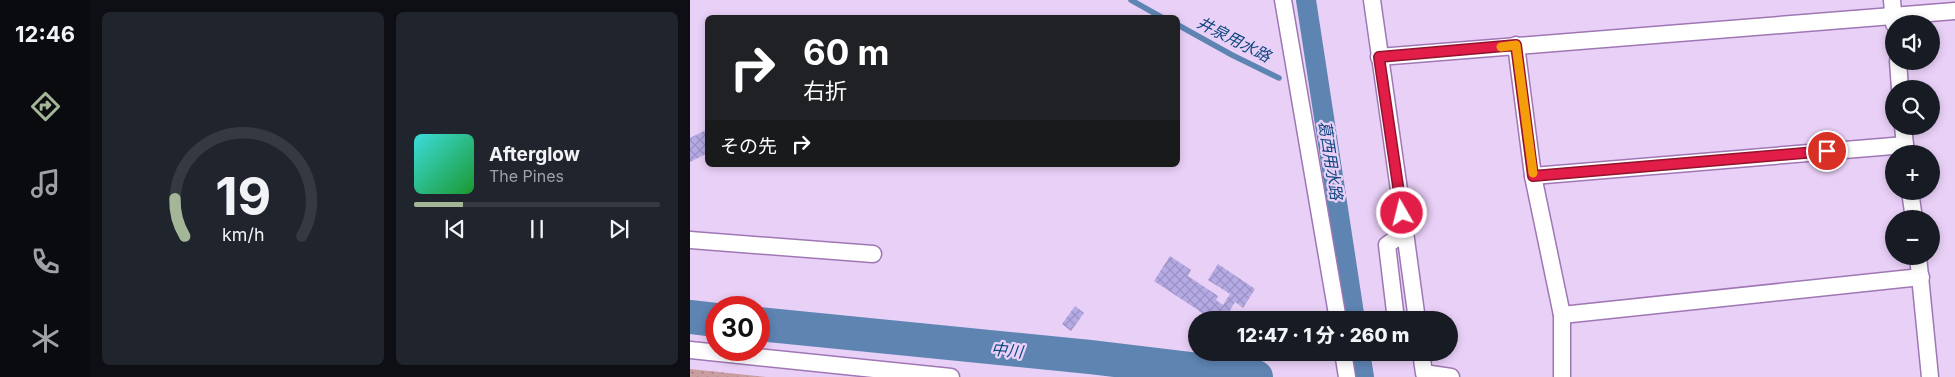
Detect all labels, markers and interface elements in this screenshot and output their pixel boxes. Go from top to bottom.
water label: 井泉用水路 [1194,12,1276,67]
map controls [1885,15,1940,265]
button: sound [1885,15,1940,70]
text: 12:46 [15,21,75,47]
text: 60 m [803,31,890,73]
icon: right [720,35,785,100]
text: 右折 [803,78,847,104]
button: search [1885,80,1940,135]
icon: directions [28,89,63,124]
water label: 葛西用水路 [1315,119,1347,203]
icon: right [787,130,815,158]
pin [1806,130,1848,172]
text: その先 [720,135,777,158]
icon: arrive [1813,137,1841,165]
text: Afterglow [489,143,580,166]
button: + [1885,145,1940,200]
text: 19 [215,165,271,228]
icon: music [28,166,63,201]
text: The Pines [489,166,564,186]
position arrow [1375,186,1427,238]
button: − [1885,210,1940,265]
icon: previous [441,215,469,243]
icon: pause [523,215,551,243]
icon: next [605,215,633,243]
text: km/h [222,224,264,245]
icon: phone [28,244,63,279]
speed limit sign: 30 [705,296,770,361]
icon: climate [28,321,63,356]
text: 12:47 · 1 分 · 260 m [1237,324,1409,347]
water label: 中川 [990,338,1026,362]

